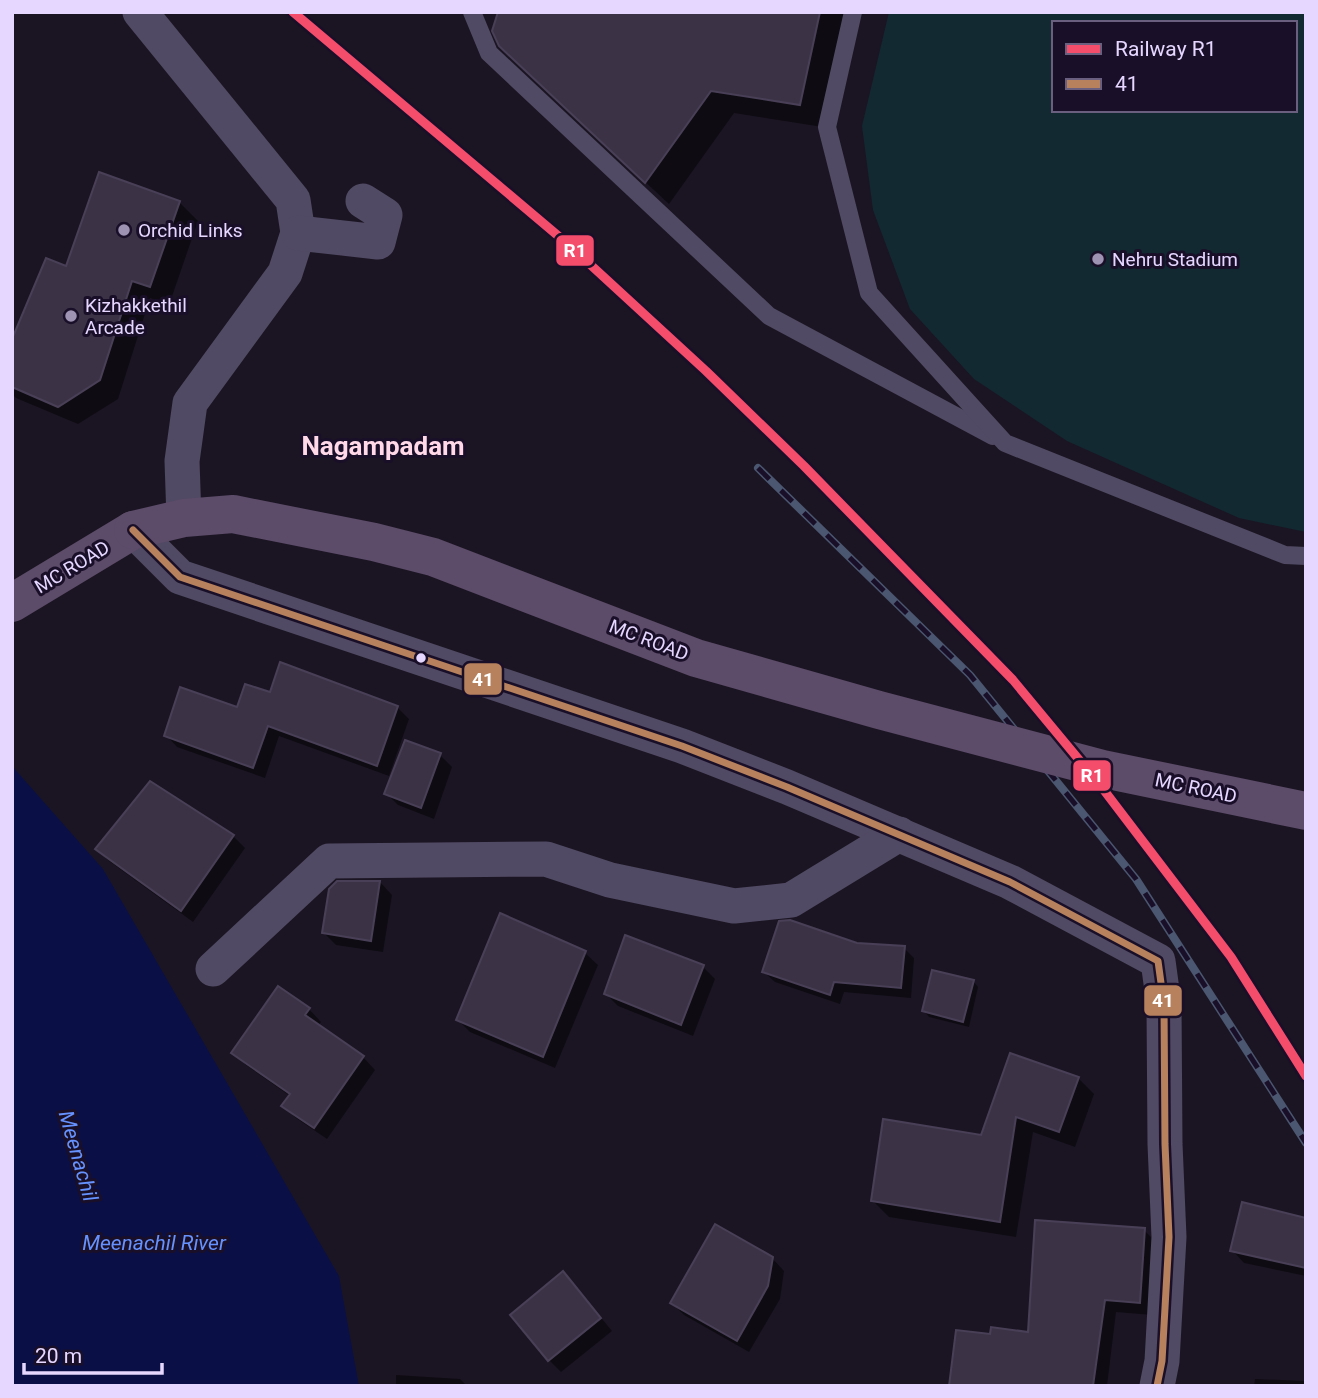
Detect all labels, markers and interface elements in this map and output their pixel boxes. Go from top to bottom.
legend [1052,21,1297,112]
text: Railway R1 [1115,37,1217,61]
text: 41 [1115,72,1139,96]
place label: Orchid Links [138,219,243,242]
marker: Orchid Links [116,222,132,238]
line badge: R1 [555,234,595,267]
text: R1 [563,239,587,262]
place label: Nehru Stadium [1112,248,1238,271]
marker: Nehru Stadium [1090,251,1106,267]
place label: Kizhakkethil Arcade [85,294,187,339]
marker: Kizhakkethil Arcade [63,308,79,324]
district label: Nagampadam [301,431,465,461]
street label: MC ROAD [30,536,114,598]
street label: MC ROAD [606,614,692,666]
unlabelled marker [414,651,428,665]
line badge: 41 [463,662,503,696]
text: 41 [472,668,494,691]
line badge: R1 [1072,759,1112,792]
text: R1 [1080,764,1104,787]
street label: MC ROAD [1153,768,1239,808]
line badge: 41 [1143,984,1183,1017]
text: 41 [1152,989,1174,1012]
water label: Meenachil [54,1108,103,1205]
water label: Meenachil River [82,1231,227,1255]
scale bar [24,1332,163,1376]
text: 20 m [35,1344,82,1368]

